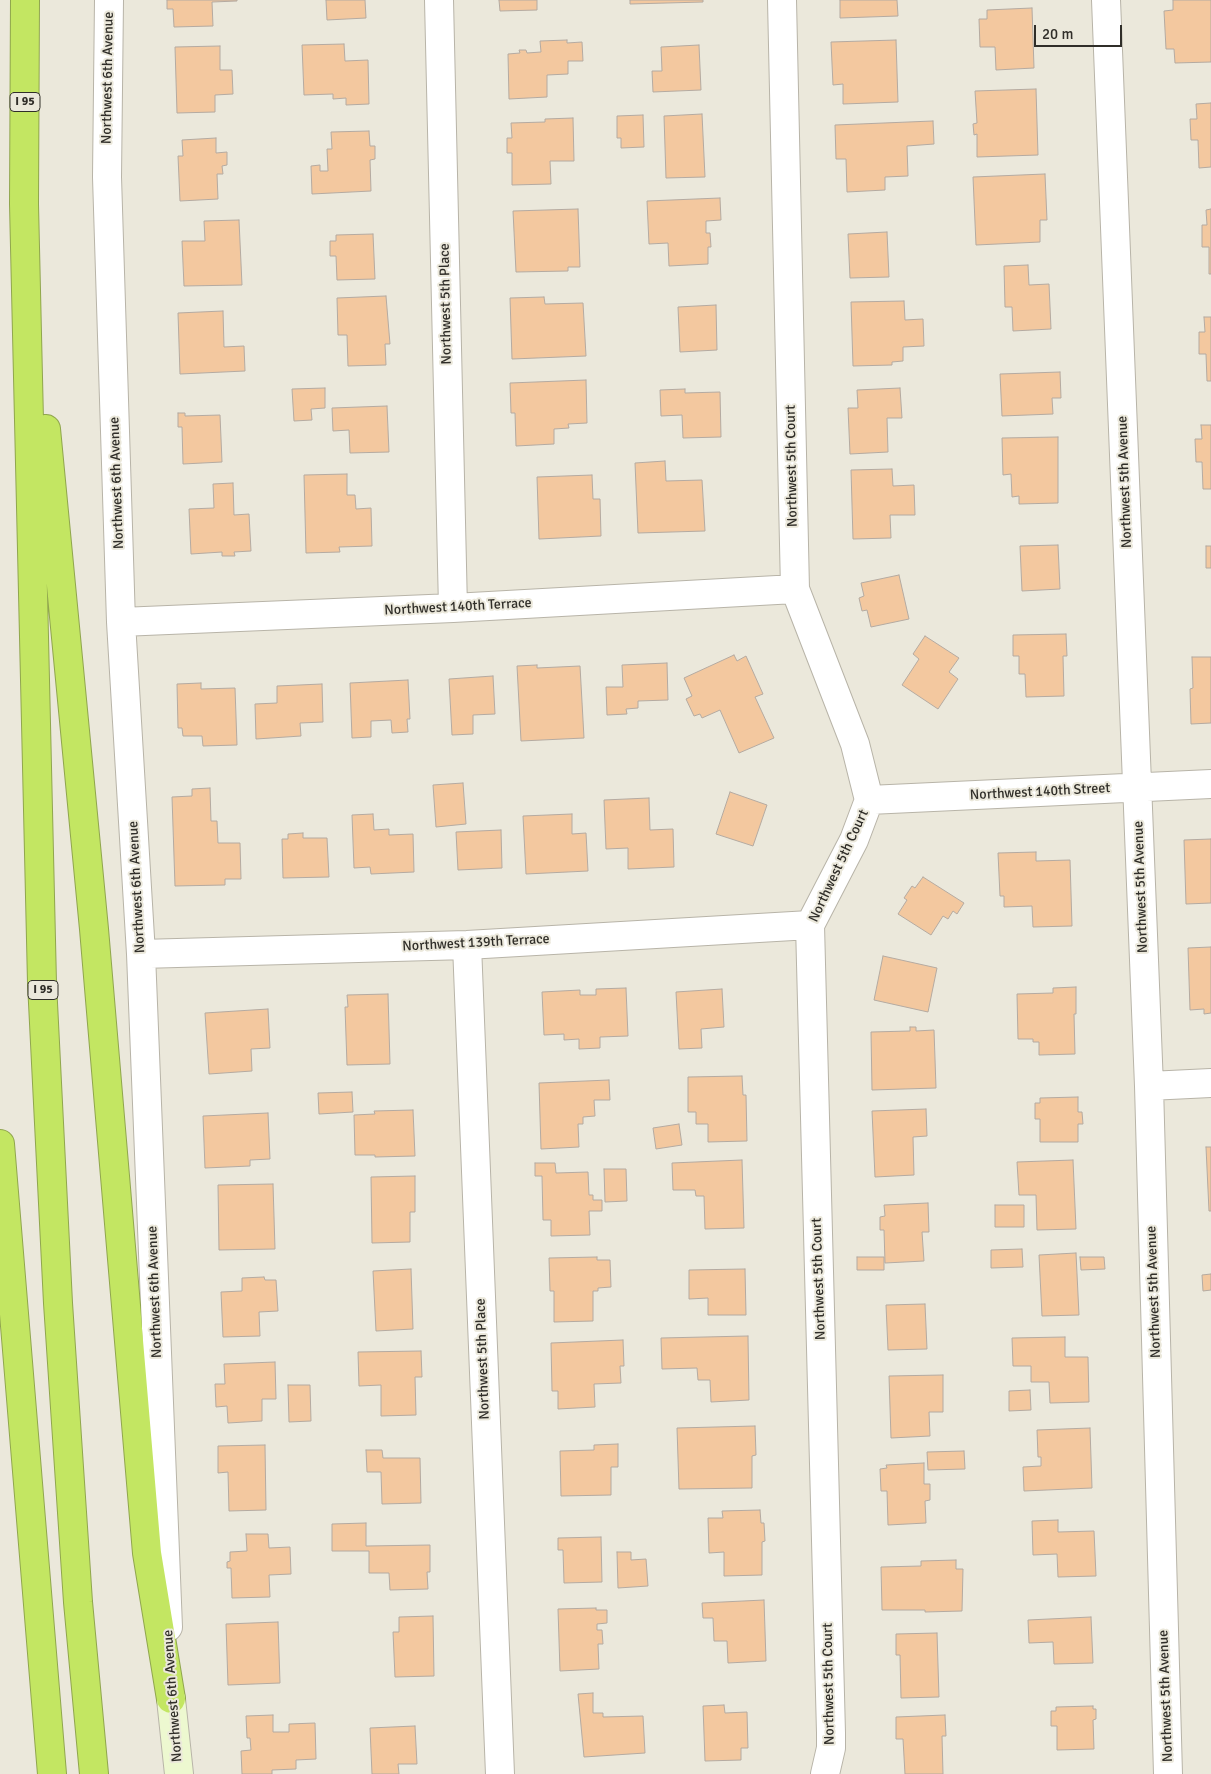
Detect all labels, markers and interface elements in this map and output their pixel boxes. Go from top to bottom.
street label: Northwest 6th Avenue [98,12,118,144]
scale bar [1036,15,1124,47]
text: 20 m [1042,25,1073,43]
road number: I 95 [10,92,40,111]
street label: Northwest 5th Place [437,243,455,365]
street label: Northwest 5th Court [783,405,801,527]
street label: Northwest 5th Avenue [1114,415,1136,549]
street label: Northwest 6th Avenue [106,416,128,550]
street label: Northwest 140th Terrace [384,595,532,619]
street label: Northwest 140th Street [969,780,1111,804]
street label: Northwest 5th Court [806,807,872,925]
street label: Northwest 6th Avenue [125,820,149,954]
street label: Northwest 5th Avenue [1130,820,1152,954]
street label: Northwest 139th Terrace [402,931,550,955]
road number: I 95 [28,980,58,1000]
street label: Northwest 5th Court [808,1218,830,1340]
street label: Northwest 6th Avenue [144,1225,166,1359]
street label: Northwest 5th Avenue [1143,1225,1165,1359]
street label: Northwest 5th Place [472,1298,494,1420]
street label: Northwest 5th Court [820,1623,838,1745]
street label: Northwest 6th Avenue [160,1629,186,1763]
street label: Northwest 5th Avenue [1155,1629,1177,1763]

